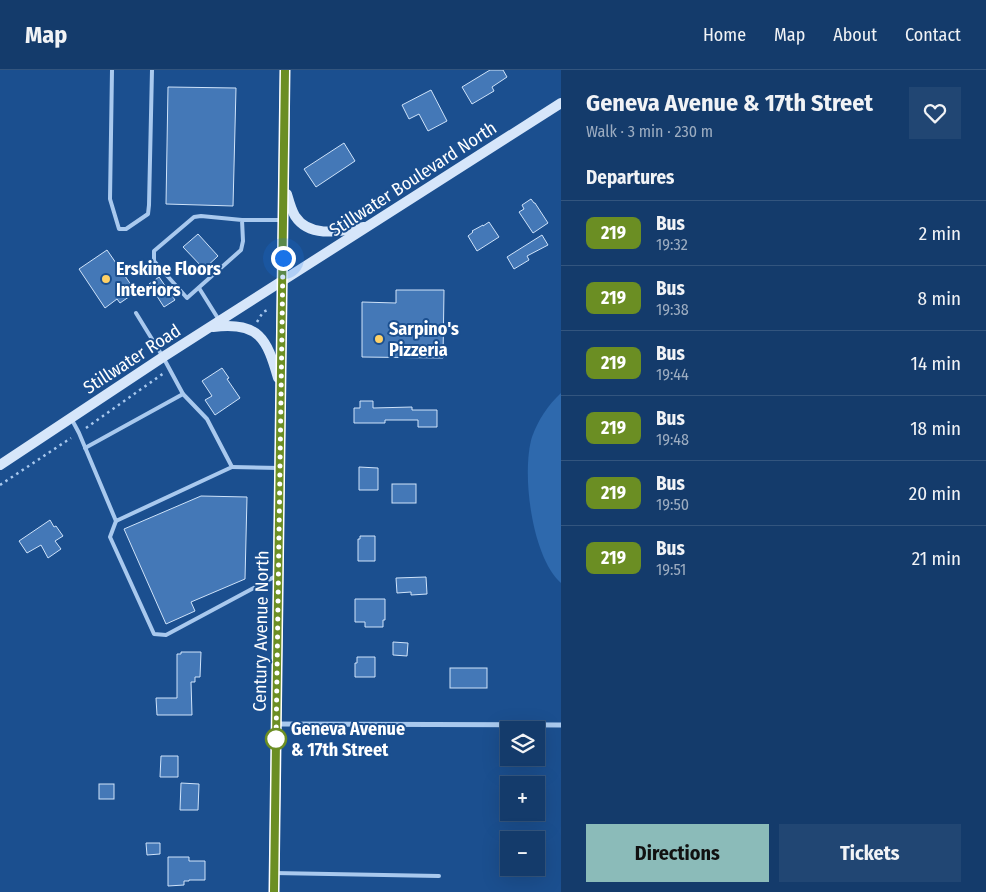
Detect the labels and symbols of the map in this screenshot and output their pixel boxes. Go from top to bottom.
street label: Stillwater Boulevard North [325,117,501,241]
your location [271,246,296,271]
place label: Erskine Floors Interiors [116,258,221,301]
marker: Erskine Floors Interiors [100,273,112,285]
place label: Sarpino's Pizzeria [389,318,459,361]
street label: Stillwater Road [79,319,185,399]
marker: Sarpino's Pizzeria [373,333,385,345]
street label: Century Avenue North [249,550,273,712]
place label: Geneva Avenue & 17th Street [291,718,405,761]
marker: Geneva Avenue & 17th Street [265,728,287,750]

